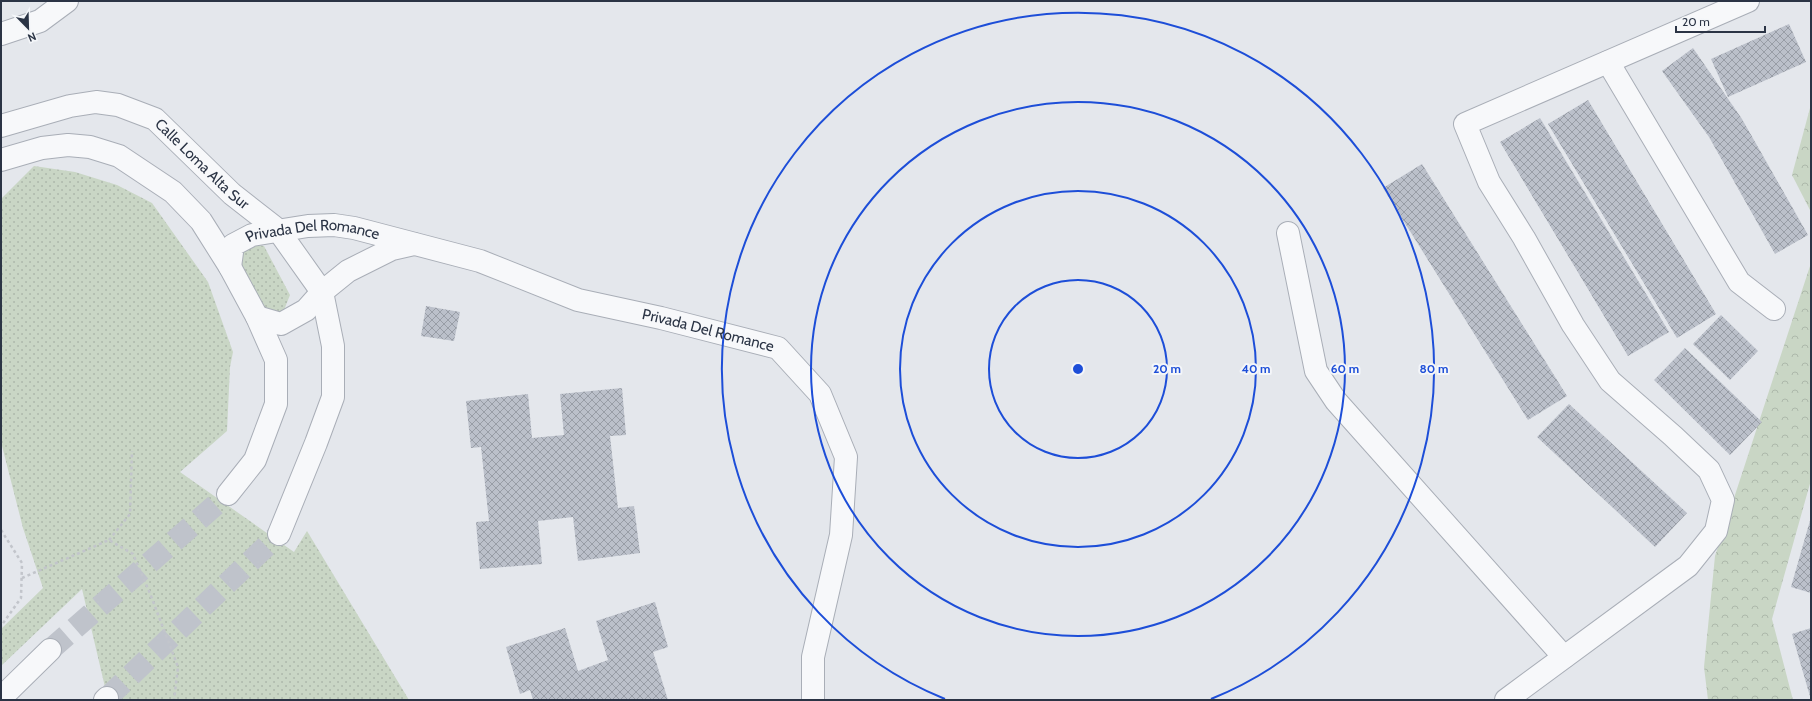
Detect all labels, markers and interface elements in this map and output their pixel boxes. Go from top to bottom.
north arrow [8,8,48,48]
scale bar [1676,8,1765,34]
text: 20 m [1682,14,1710,29]
text: N [26,29,38,45]
street label: Calle Loma Alta Sur [151,115,253,213]
street label: Privada Del Romance [242,216,382,246]
street label: Privada Del Romance [641,305,776,356]
text: 20 m [1153,361,1181,376]
text: 40 m [1241,361,1271,376]
text: 60 m [1331,361,1359,376]
text: 80 m [1420,361,1448,376]
centre of rings [1071,362,1085,376]

